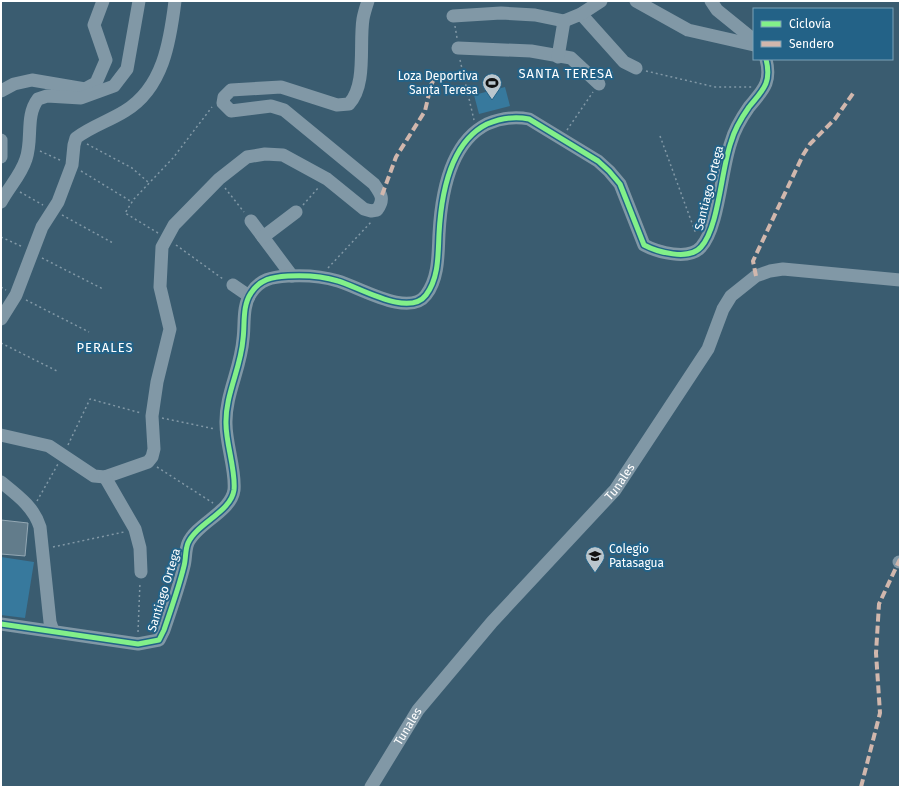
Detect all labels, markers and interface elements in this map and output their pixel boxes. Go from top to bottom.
legend [753,8,893,60]
text: Ciclovía [789,17,831,31]
text: Sendero [789,37,834,51]
district label: SANTA TERESA [518,66,614,81]
place label: Loza Deportiva Santa Teresa [398,69,478,97]
sports icon: Loza Deportiva Santa Teresa [481,72,503,100]
street label: Santiago Ortega [692,144,726,232]
district label: PERALES [76,340,134,355]
street label: Tunales [602,461,638,503]
place label: Colegio Patasagua [609,542,664,570]
school or university icon: Colegio Patasagua [584,545,606,573]
street label: Santiago Ortega [145,547,183,633]
street label: Tunales [391,705,425,748]

